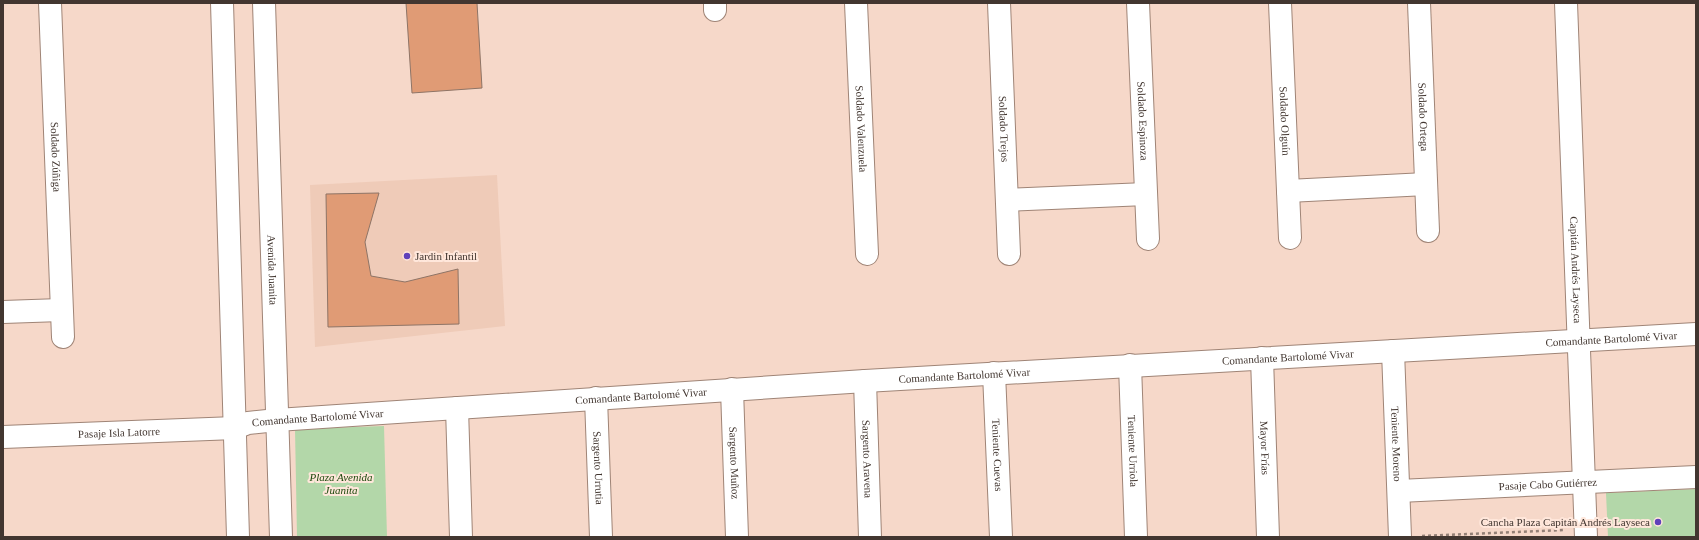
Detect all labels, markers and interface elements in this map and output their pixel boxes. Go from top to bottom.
street label: Soldado Espinoza [1135,81,1151,161]
street label: Soldado Ortega [1416,82,1431,152]
street label: Soldado Valenzuela [854,85,869,173]
street label: Soldado Olguín [1278,86,1293,156]
street label: Soldado Trejos [997,95,1011,162]
street label: Soldado Zúñiga [49,122,63,192]
street label: Capitán Andrés Layseca [1568,216,1584,324]
street label: Avenida Juanita [265,234,280,305]
place label: Jardin Infantil [415,250,477,262]
marker: Jardin Infantil [402,251,412,261]
street label: Comandante Bartolomé Vivar [1545,329,1678,349]
street label: Comandante Bartolomé Vivar [1222,347,1354,367]
street label: Comandante Bartolomé Vivar [898,366,1031,385]
street label: Comandante Bartolomé Vivar [575,385,707,406]
street label: Teniente Moreno [1389,406,1404,482]
street label: Comandante Bartolomé Vivar [251,407,384,429]
street label: Teniente Urriola [1126,415,1140,487]
street label: Teniente Cuevas [990,418,1005,492]
street label: Sargento Aravena [860,420,875,498]
street label: Mayor Frías [1258,421,1272,475]
street label: Pasaje Isla Latorre [78,425,160,440]
street label: Sargento Muñoz [727,426,742,500]
street label: Sargento Urrutia [591,431,606,505]
park label: Plaza Avenida Juanita [308,471,373,496]
street label: Pasaje Cabo Gutiérrez [1498,476,1597,492]
place label: Cancha Plaza Capitán Andrés Layseca [1481,516,1650,528]
marker: Cancha Plaza Capitán Andrés Layseca [1653,517,1663,527]

